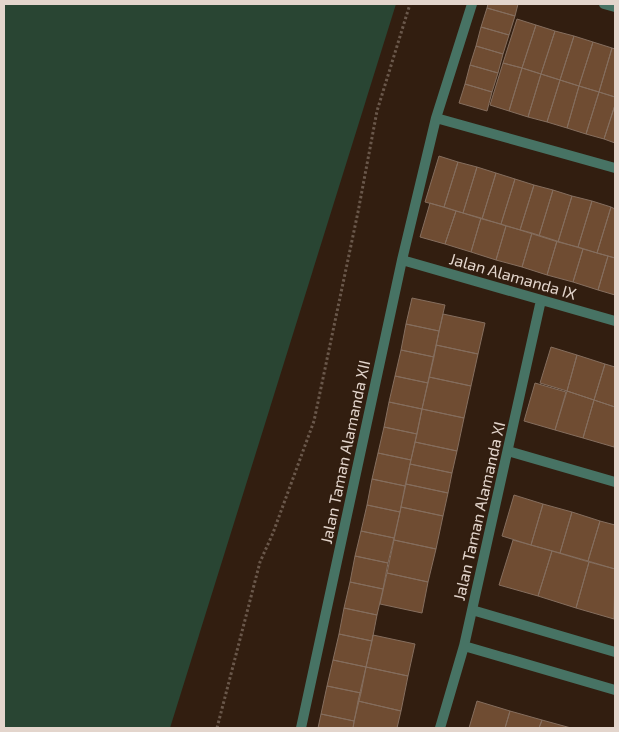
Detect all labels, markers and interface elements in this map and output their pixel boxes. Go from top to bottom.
street label: Jalan Alamanda IX [447,248,579,303]
street label: Jalan Taman Alamanda XII [316,358,373,545]
street label: Jalan Taman Alamanda XI [449,420,508,602]

